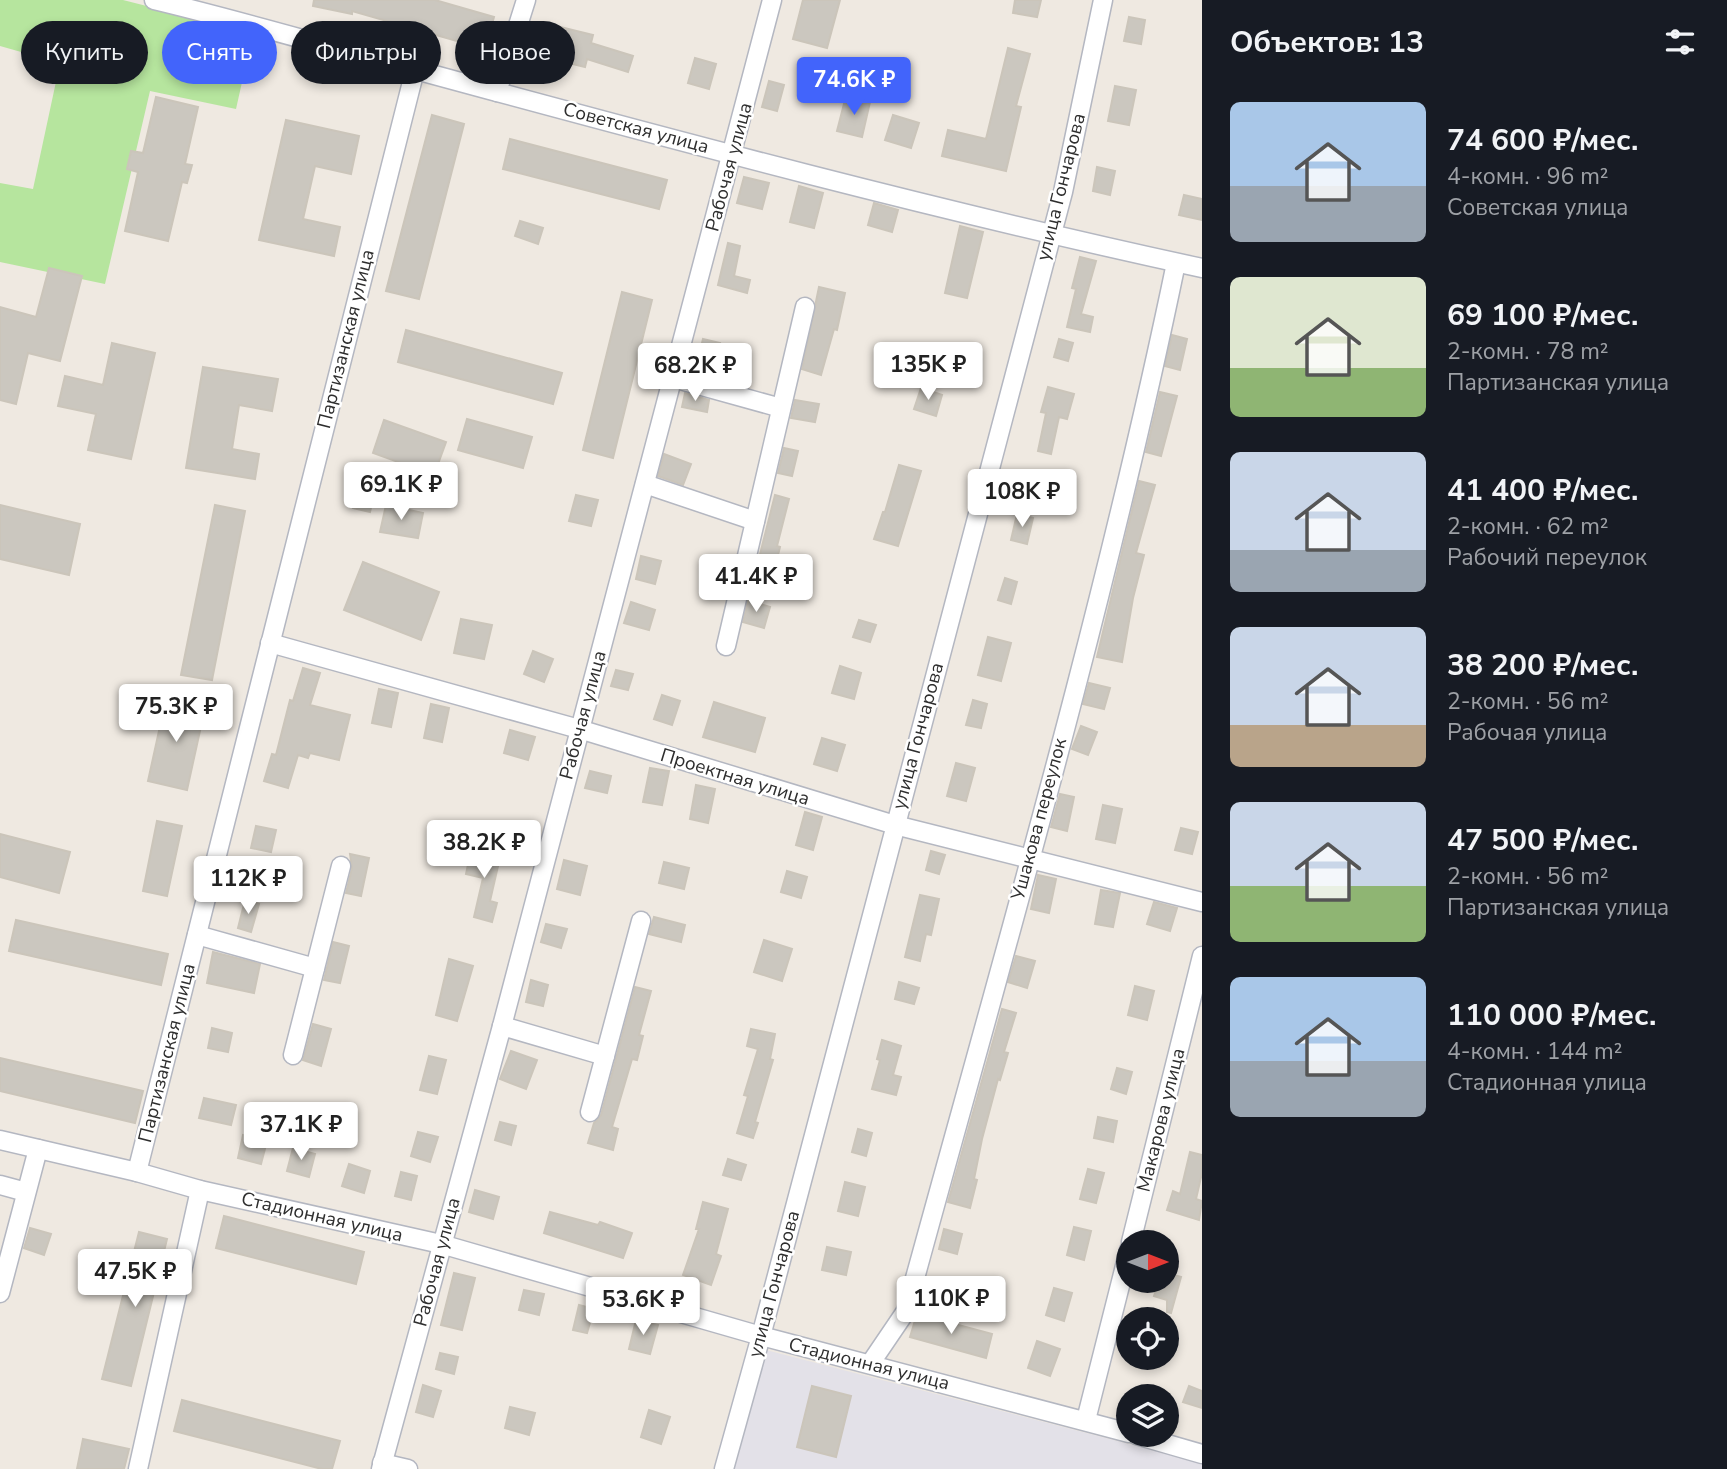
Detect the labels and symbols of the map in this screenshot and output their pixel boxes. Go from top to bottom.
pin: 74.6K ₽ [789,58,919,117]
street label: Советская улица [560,96,712,160]
street label: Рабочая улица [699,100,759,234]
street label: улица Гончарова [1030,111,1092,263]
street label: Партизанская улица [311,247,381,431]
pin: 135K ₽ [871,342,985,402]
pin: 68.2K ₽ [630,344,760,403]
pin: 69.1K ₽ [336,462,466,522]
pin: 108K ₽ [965,470,1079,529]
pin: 41.4K ₽ [691,554,821,614]
street label: Рабочая улица [553,648,613,782]
street label: улица Гончарова [886,660,950,812]
pin: 75.3K ₽ [111,684,241,744]
street label: Ушакова переулок [1005,735,1073,904]
street label: Проектная улица [657,742,813,812]
pin: 38.2K ₽ [419,820,549,880]
pin: 112K ₽ [191,856,305,916]
street label: Партизанская улица [132,961,202,1145]
street label: Макарова улица [1131,1045,1191,1195]
pin: 37.1K ₽ [236,1102,366,1162]
street label: Стадионная улица [239,1186,405,1248]
street label: Рабочая улица [407,1195,467,1329]
street label: улица Гончарова [742,1208,806,1360]
north arrow [1116,1230,1180,1293]
pin: 47.5K ₽ [70,1250,200,1309]
pin: 110K ₽ [894,1276,1008,1336]
pin: 53.6K ₽ [578,1278,708,1337]
street label: Стадионная улица [786,1331,952,1397]

